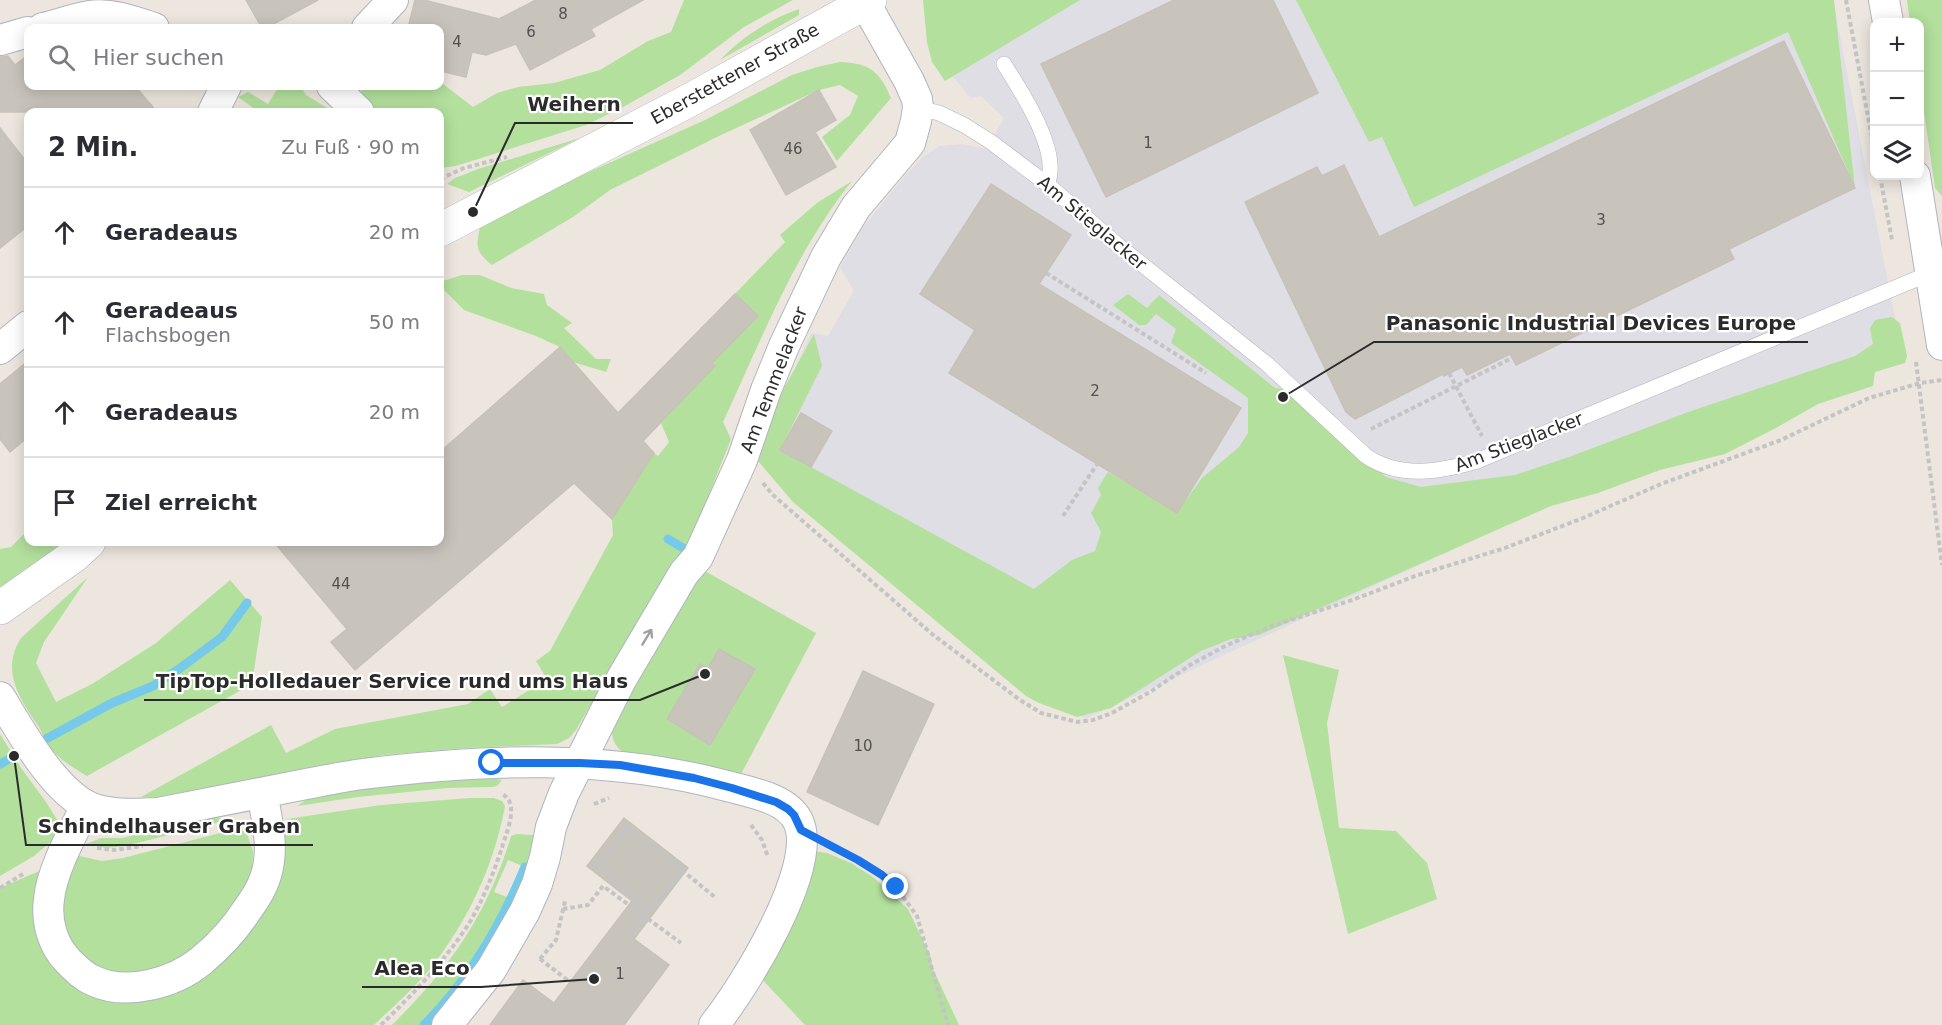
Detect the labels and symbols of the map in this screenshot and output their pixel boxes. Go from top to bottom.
house number: 8 [558,5,568,23]
street label: Eberstettener Straße [647,19,822,129]
house number: 6 [526,23,536,41]
house number: 4 [452,33,462,51]
callout: Weihern [515,85,633,123]
text: Weihern [527,92,621,116]
house number: 1 [1143,134,1153,152]
house number: 46 [783,140,803,158]
street label: Am Stieglacker [1034,171,1152,275]
house number: 3 [1596,211,1606,229]
street label: Am Temmelacker [736,303,811,456]
callout: Panasonic Industrial Devices Europe [1374,304,1808,342]
text: Panasonic Industrial Devices Europe [1386,311,1796,335]
house number: 2 [1090,382,1100,400]
street label: Am Stieglacker [1452,407,1586,476]
house number: 44 [331,575,351,593]
one-way arrow [641,629,653,646]
callout: TipTop-Holledauer Service rund ums Haus [144,662,640,700]
text: TipTop-Holledauer Service rund ums Haus [156,669,628,693]
house number: 10 [853,737,873,755]
route start [478,749,504,775]
callout: Schindelhauser Graben [26,807,313,845]
text: Schindelhauser Graben [38,814,300,838]
route end [882,873,908,899]
callout: Alea Eco [362,949,481,987]
text: Alea Eco [374,956,470,980]
house number: 1 [615,965,625,983]

